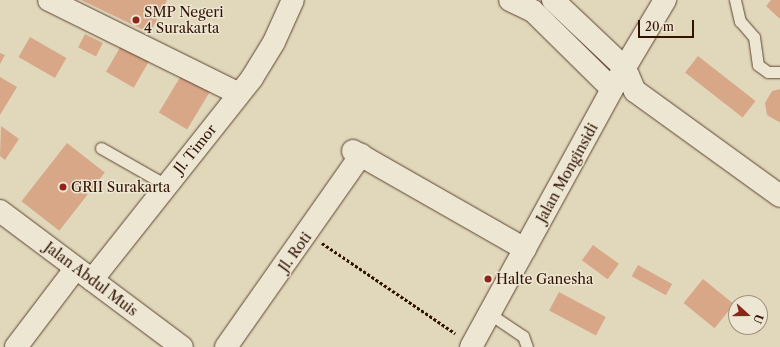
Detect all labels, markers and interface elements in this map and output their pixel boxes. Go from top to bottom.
place label: SMP Negeri 4 Surakarta [144,4,224,36]
scale bar [640,12,696,38]
marker: SMP Negeri 4 Surakarta [131,15,141,25]
text: 20 m [645,19,674,34]
street label: Jalan Monginsidi [533,120,601,226]
street label: Jl. Timor [170,121,220,177]
place label: GRII Surakarta [71,179,170,195]
marker: GRII Surakarta [58,182,68,192]
street label: Jl. Roti [275,229,315,275]
street label: Jalan Abdul Muis [41,238,141,320]
place label: Halte Ganesha [496,271,593,287]
marker: Halte Ganesha [483,274,493,284]
north arrow [728,295,768,335]
text: U [750,312,766,326]

